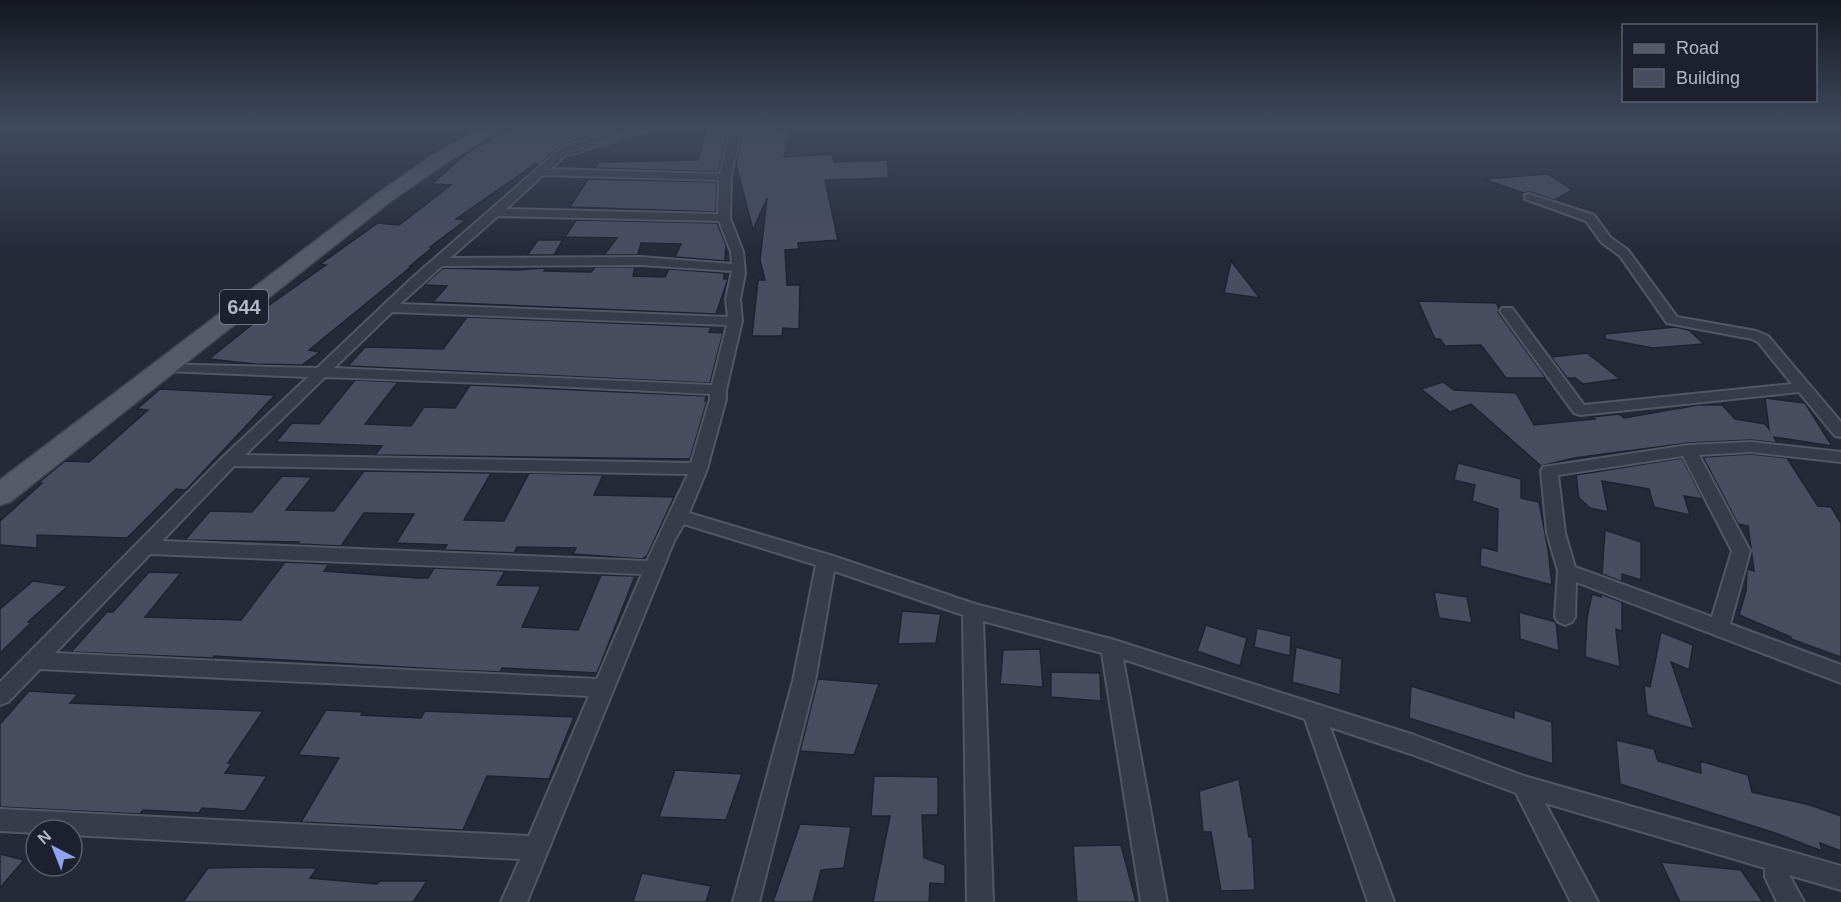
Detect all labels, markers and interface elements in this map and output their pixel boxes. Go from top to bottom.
legend [1622,24,1817,102]
text: Road [1676,38,1719,58]
text: Building [1676,68,1740,88]
road number: 644 [220,290,268,324]
north arrow [24,818,84,878]
text: N [34,827,54,847]

